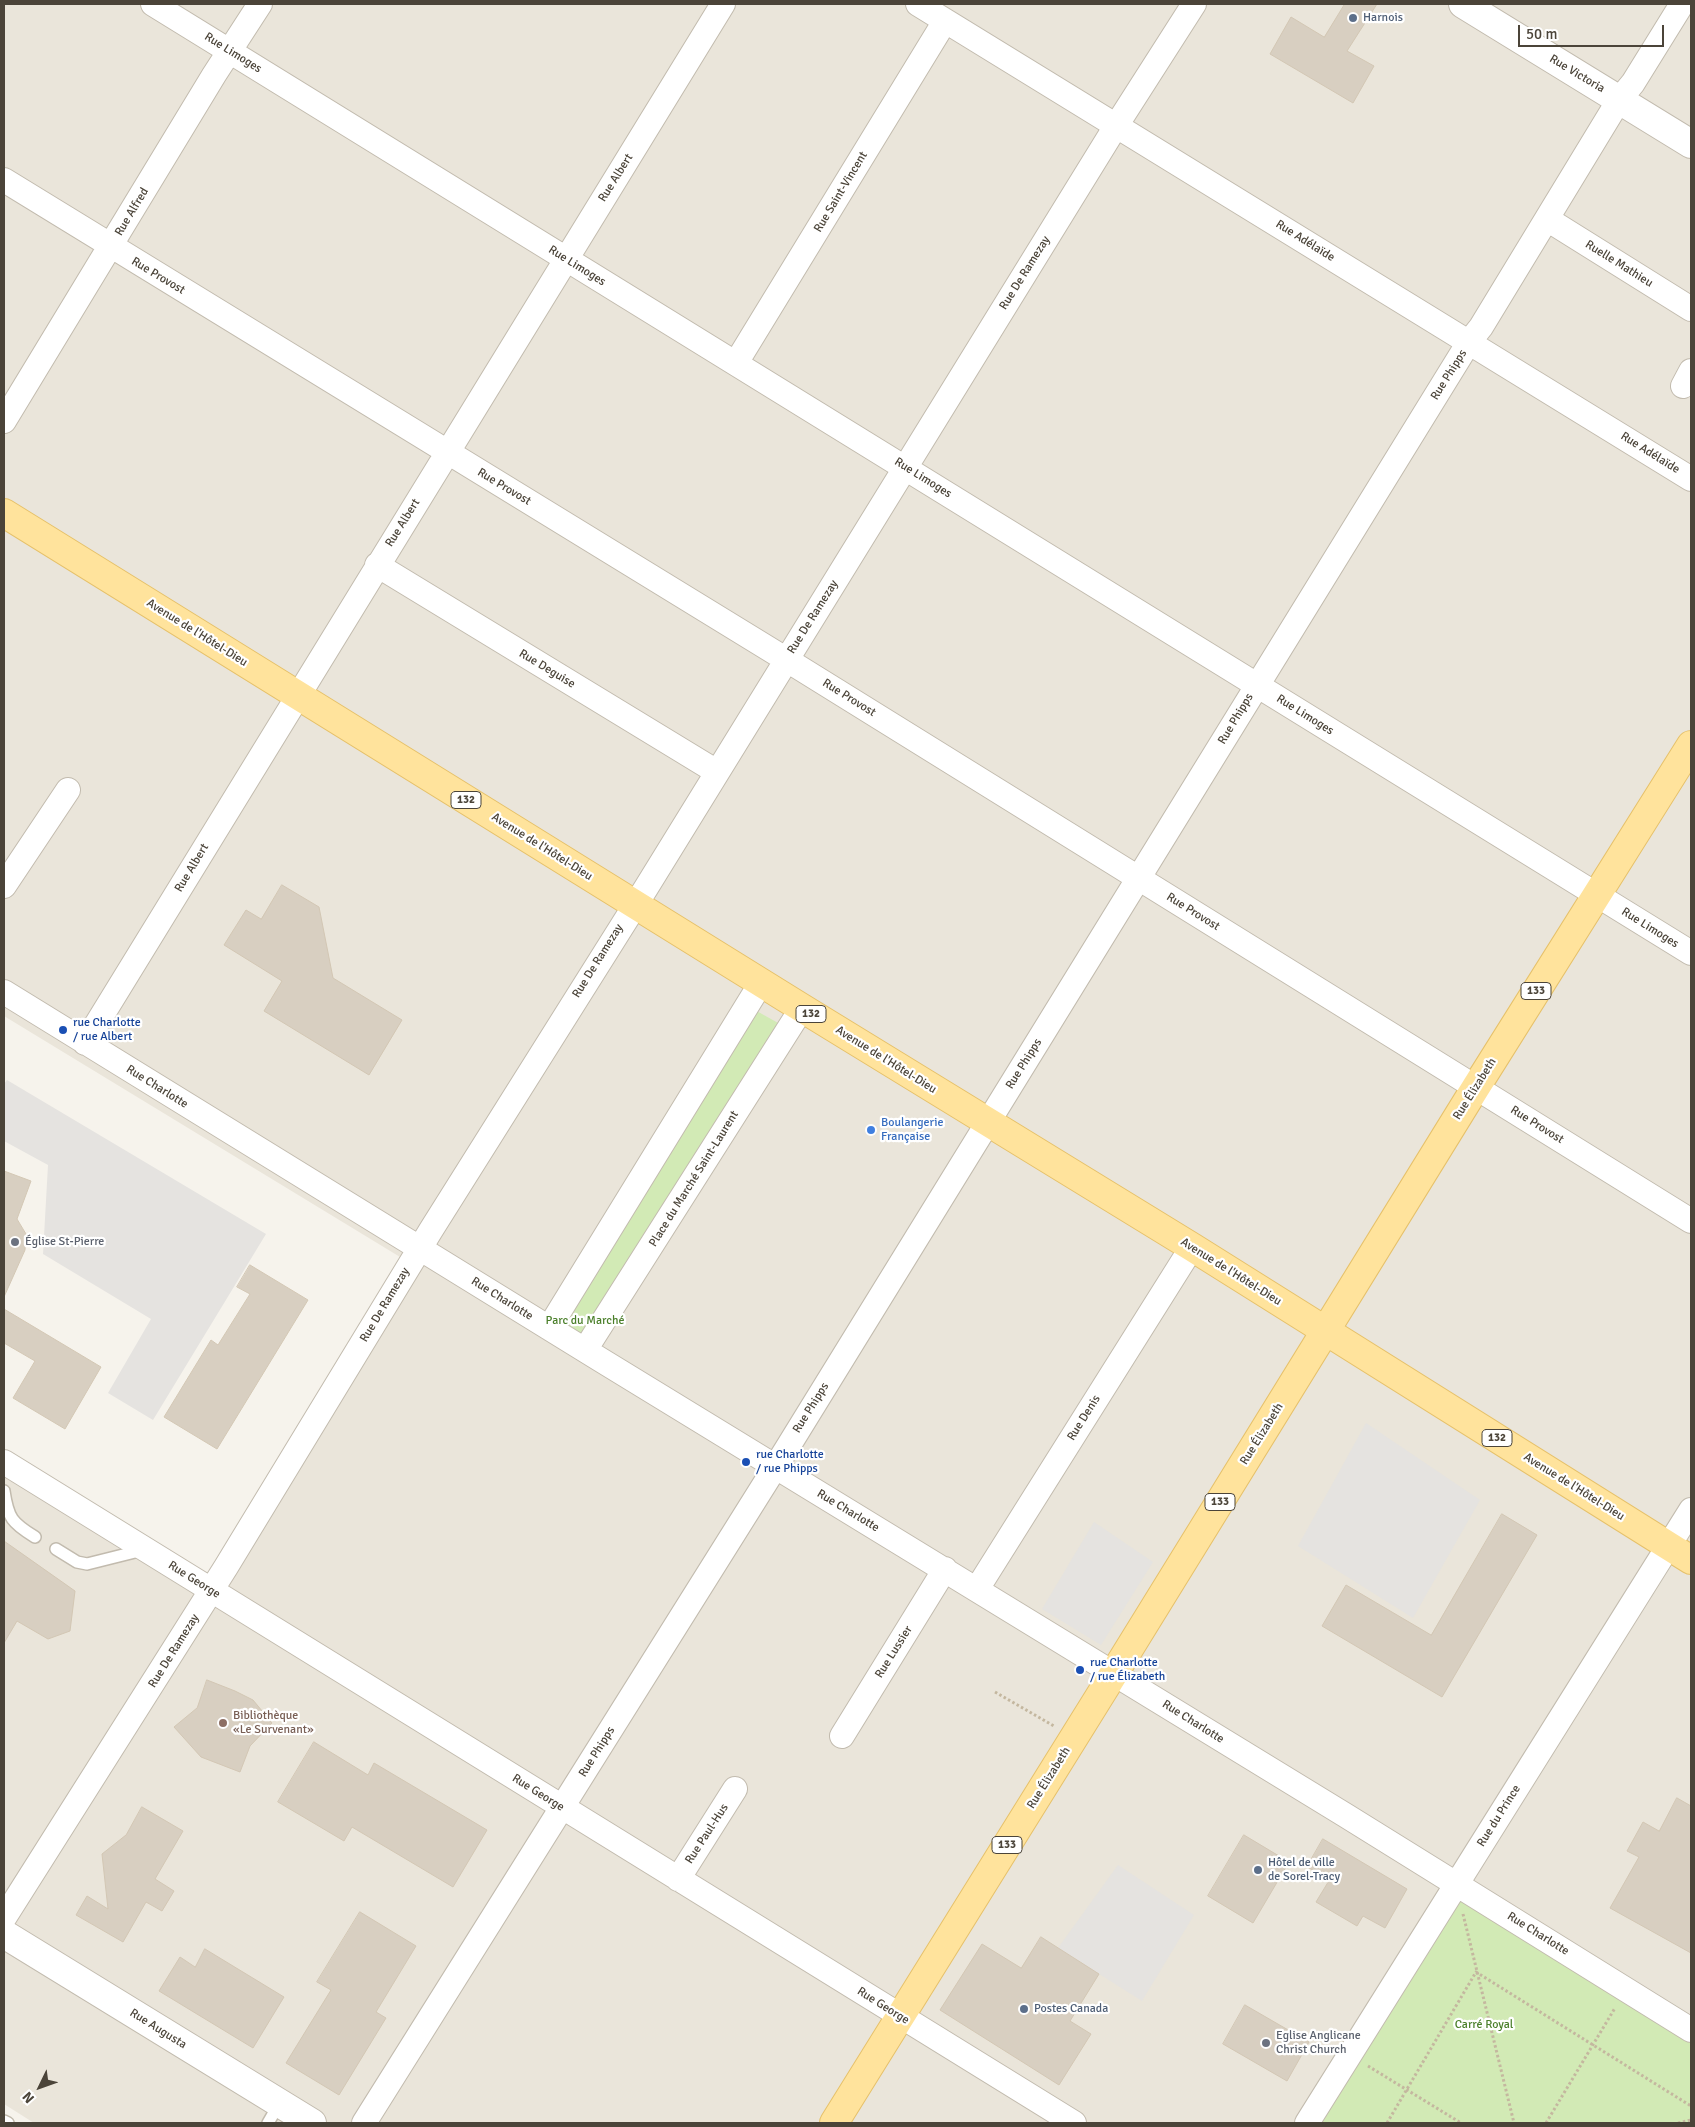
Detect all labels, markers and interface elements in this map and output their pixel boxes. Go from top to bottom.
place label: Harnois [1363,11,1403,25]
marker: Harnois [1347,12,1359,24]
scale bar [1520,15,1666,47]
text: 50 m [1526,25,1557,43]
street label: Rue Limoges [202,30,264,76]
street label: Rue Victoria [1547,52,1607,96]
street label: Rue Saint-Vincent [811,149,871,235]
street label: Rue Albert [596,151,636,205]
street label: Rue Alfred [112,185,152,239]
street label: Rue Adélaïde [1273,217,1337,265]
street label: Rue De Ramezay [997,233,1053,313]
street label: Ruelle Mathieu [1582,237,1656,291]
street label: Rue Limoges [546,243,608,289]
street label: Rue Provost [129,254,187,298]
street label: Rue Phipps [1428,347,1470,403]
street label: Rue Adélaïde [1618,429,1682,477]
street label: Rue Limoges [892,455,954,501]
street label: Rue Provost [475,465,533,509]
street label: Rue Albert [383,496,423,550]
street label: Rue De Ramezay [785,577,841,657]
street label: Avenue de l'Hôtel-Dieu [144,596,250,670]
street label: Rue Deguise [516,647,578,691]
street label: Rue Provost [820,676,878,720]
street label: Rue Phipps [1215,691,1257,747]
street label: Rue Limoges [1274,692,1336,738]
road number: 132 [451,792,481,808]
street label: Avenue de l'Hôtel-Dieu [489,810,595,884]
street label: Rue Albert [172,841,212,895]
street label: Rue Provost [1164,890,1222,934]
street label: Rue Limoges [1619,905,1681,951]
street label: Rue De Ramezay [570,921,626,1001]
road number: 133 [1521,982,1551,999]
road number: 132 [796,1006,826,1022]
place label: rue Charlotte / rue Albert [73,1016,141,1044]
street label: Avenue de l'Hôtel-Dieu [833,1023,939,1097]
marker: rue Charlotte / rue Albert [57,1024,69,1036]
street label: Rue Phipps [1003,1036,1045,1092]
street label: Rue Élizabeth [1450,1055,1500,1123]
street label: Rue Charlotte [123,1062,191,1112]
street label: Rue Provost [1508,1103,1566,1147]
street label: Place du Marché Saint-Laurent [646,1108,742,1250]
place label: Boulangerie Française [881,1116,943,1144]
marker: Boulangerie Française [865,1124,877,1136]
place label: Église St-Pierre [25,1235,104,1249]
street label: Avenue de l'Hôtel-Dieu [1178,1235,1284,1309]
marker: Église St-Pierre [9,1236,21,1248]
street label: Rue De Ramezay [357,1265,413,1345]
street label: Rue Charlotte [468,1274,536,1324]
park label: Parc du Marché [546,1314,624,1328]
street label: Rue Phipps [790,1380,832,1436]
street label: Rue Denis [1064,1393,1104,1443]
street label: Rue Élizabeth [1237,1400,1287,1468]
road number: 132 [1482,1430,1512,1446]
place label: rue Charlotte / rue Phipps [756,1448,824,1476]
street label: Avenue de l'Hôtel-Dieu [1521,1450,1627,1524]
marker: rue Charlotte / rue Phipps [740,1456,752,1468]
street label: Rue Charlotte [814,1487,882,1535]
road number: 133 [1205,1494,1235,1510]
street label: Rue George [165,1558,223,1602]
street label: Rue De Ramezay [146,1611,202,1691]
street label: Rue Lussier [872,1623,916,1681]
place label: rue Charlotte / rue Élizabeth [1090,1656,1165,1684]
marker: rue Charlotte / rue Élizabeth [1074,1664,1086,1676]
street label: Rue Charlotte [1159,1697,1227,1747]
place label: Bibliothèque «Le Survenant» [233,1709,314,1737]
marker: Bibliothèque «Le Survenant» [217,1717,229,1729]
street label: Rue Phipps [576,1724,618,1780]
street label: Rue Élizabeth [1024,1744,1074,1812]
street label: Rue George [509,1771,567,1815]
street label: Rue du Prince [1474,1782,1524,1850]
street label: Rue Paul-Hus [682,1801,732,1867]
road number: 133 [992,1836,1022,1854]
place label: Hôtel de ville de Sorel-Tracy [1268,1856,1340,1884]
marker: Hôtel de ville de Sorel-Tracy [1252,1864,1264,1876]
street label: Rue Charlotte [1504,1909,1572,1959]
street label: Rue George [854,1984,912,2028]
place label: Postes Canada [1034,2002,1108,2016]
marker: Postes Canada [1018,2003,1030,2015]
street label: Rue Augusta [127,2006,189,2052]
park label: Carré Royal [1455,2018,1513,2032]
place label: Eglise Anglicane Christ Church [1276,2029,1361,2057]
marker: Eglise Anglicane Christ Church [1260,2037,1272,2049]
north arrow [15,2062,65,2112]
text: N [19,2088,38,2107]

